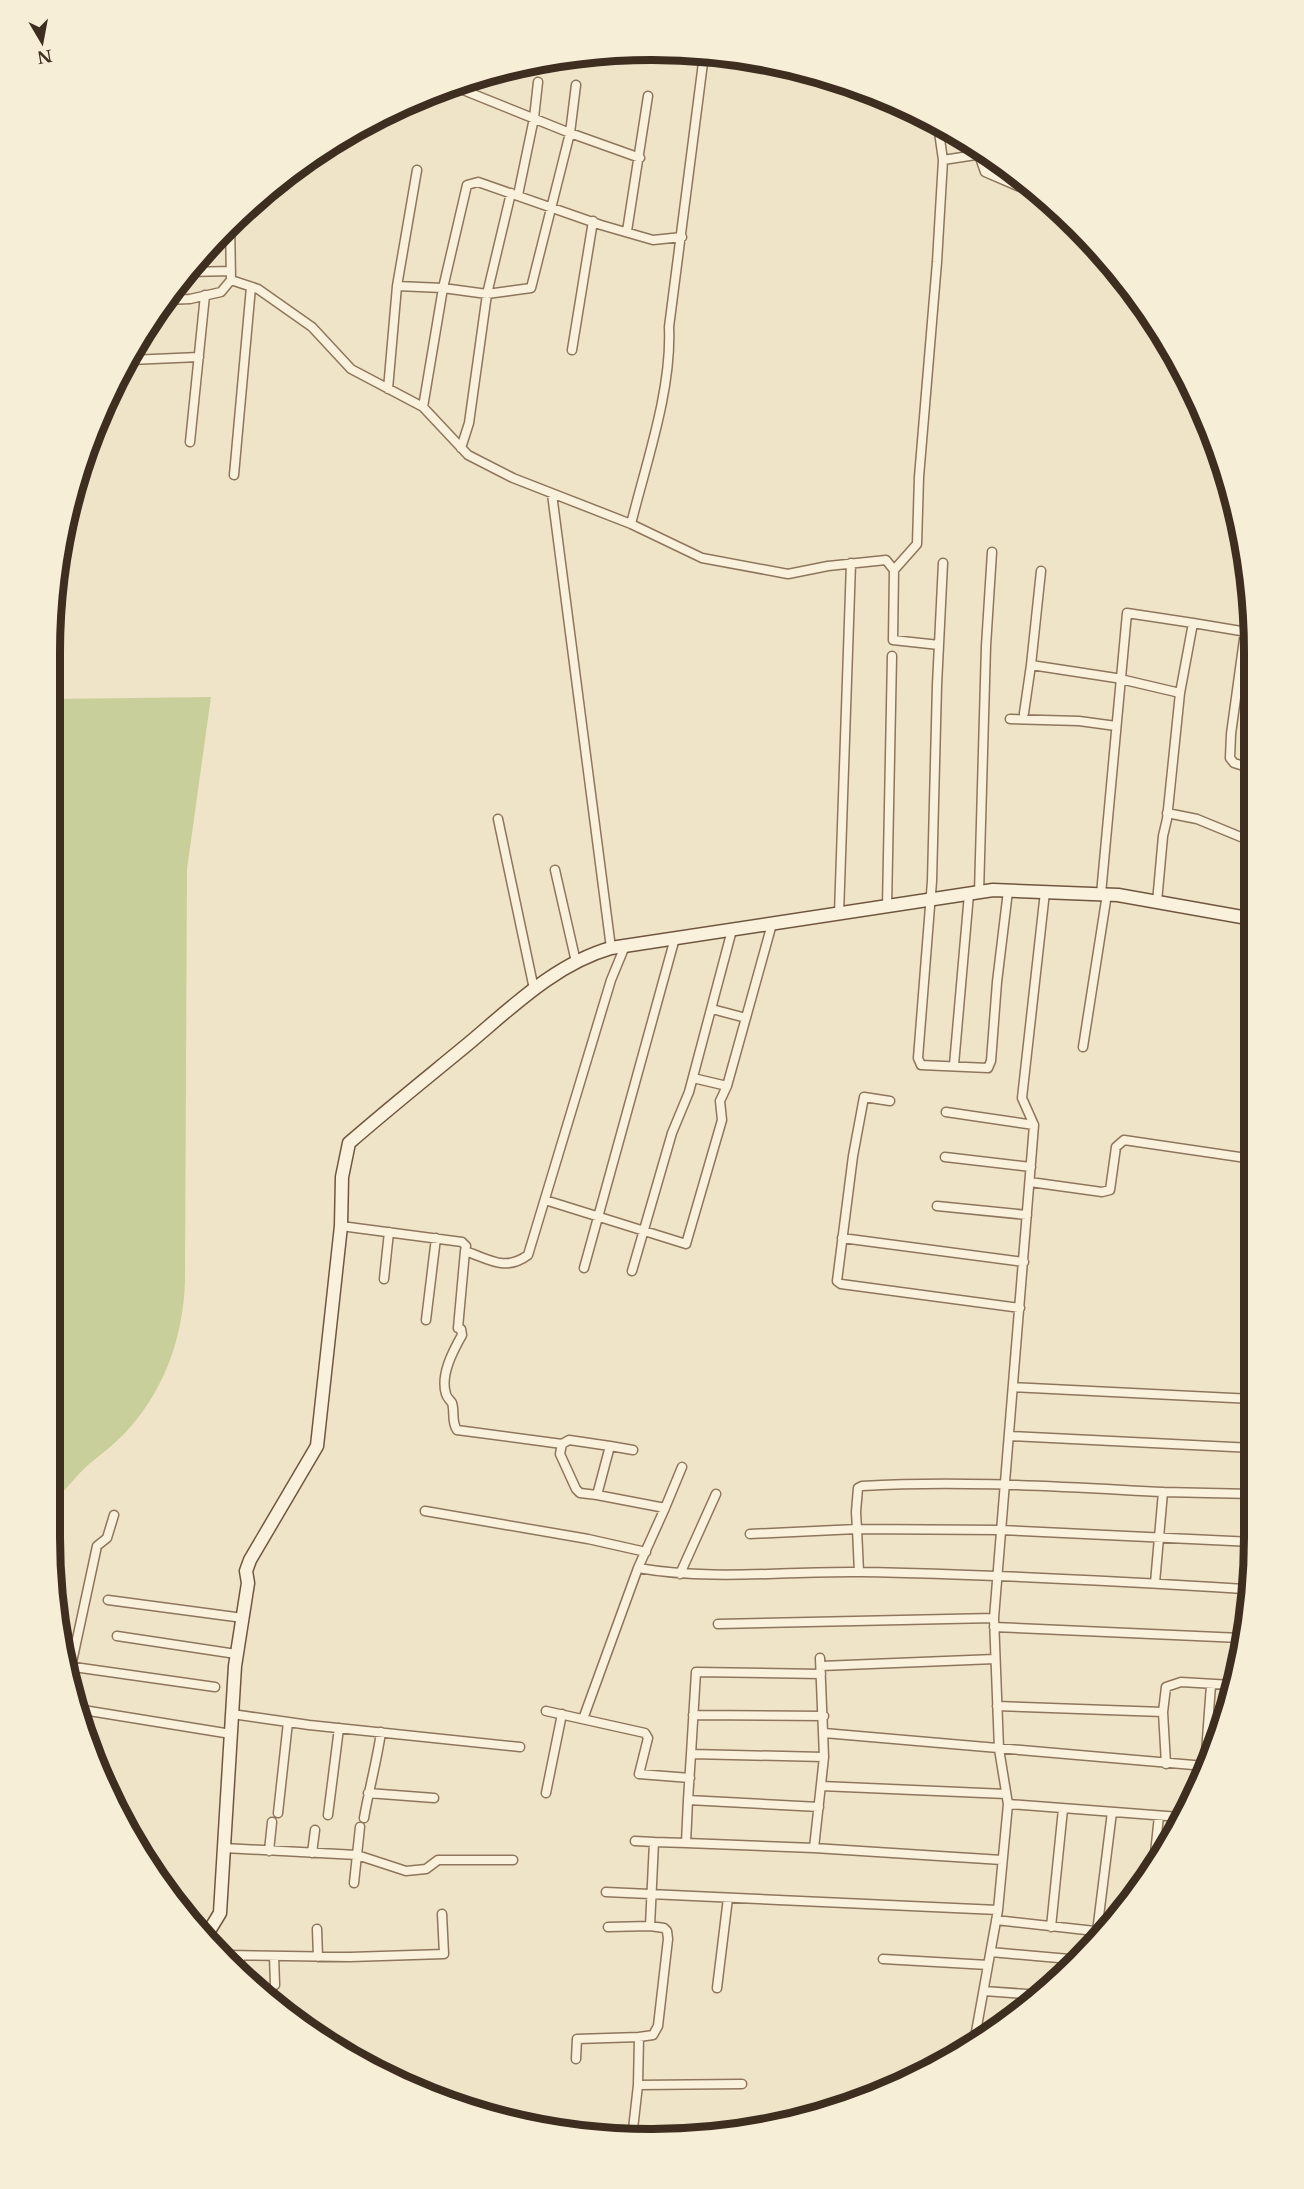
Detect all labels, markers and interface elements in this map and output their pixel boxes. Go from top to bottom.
north arrow [12,12,72,72]
text: N [35,46,54,68]

